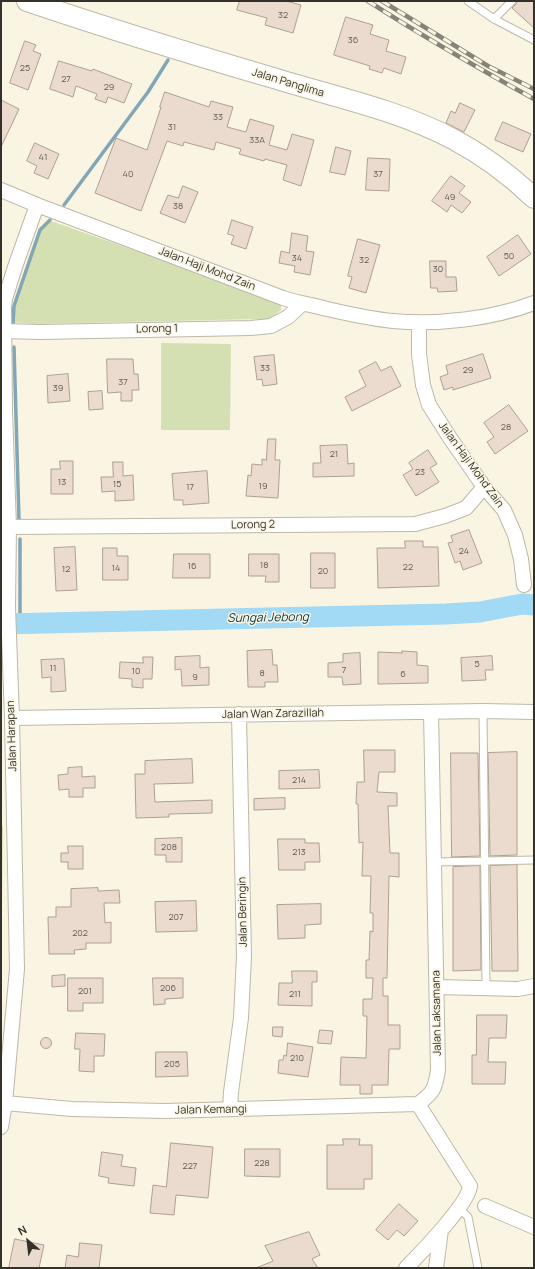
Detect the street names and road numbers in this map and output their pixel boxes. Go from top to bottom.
street label: Jalan Panglima [250,66,326,100]
street label: Jalan Haji Mohd Zain [157,244,257,294]
street label: Lorong 1 [136,322,178,336]
street label: Jalan Haji Mohd Zain [435,420,507,510]
street label: Lorong 2 [231,518,275,532]
street label: Jalan Harapan [4,700,20,772]
street label: Jalan Wan Zarazillah [222,707,324,721]
street label: Jalan Beringin [236,877,250,947]
street label: Jalan Laksamana [430,970,444,1056]
street label: Jalan Kemangi [175,1103,247,1117]

